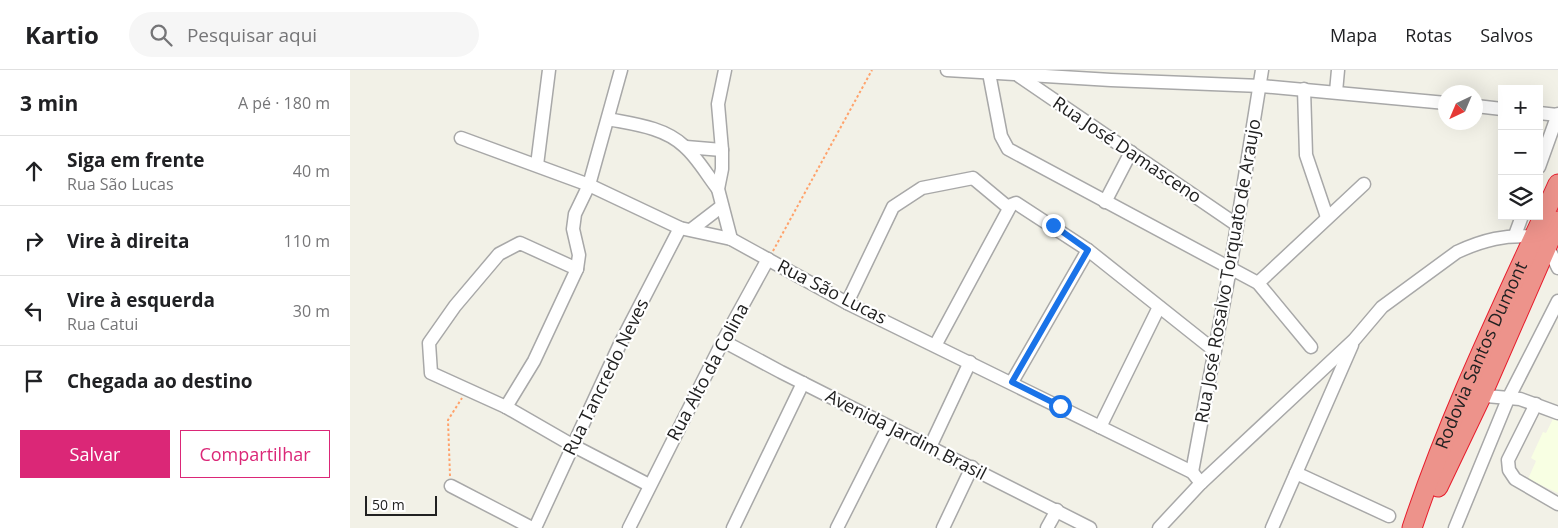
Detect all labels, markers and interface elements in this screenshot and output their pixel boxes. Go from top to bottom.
search box [129,12,479,57]
text: Kartio [25,18,99,51]
icon: search [147,21,175,49]
text: Pesquisar aqui [187,22,317,48]
text: Mapa [1330,23,1377,47]
text: Rotas [1405,23,1452,47]
text: Salvos [1480,23,1533,47]
north arrow [1438,85,1483,130]
map controls [1498,85,1543,220]
button: + [1498,85,1543,130]
text: 3 min [20,89,78,117]
street label: Rua José Damasceno [1048,90,1207,208]
text: A pé · 180 m [238,92,330,114]
street label: Rua José Rosalvo Torquato de Araujo [1188,117,1266,425]
button: − [1498,130,1543,175]
text: Siga em frente [67,147,204,173]
icon: ahead [20,157,48,185]
text: 40 m [293,160,330,182]
text: Rua São Lucas [67,173,174,195]
button: layers [1498,175,1543,220]
route end [1042,214,1065,237]
icon: right [20,227,48,255]
text: Vire à direita [67,228,190,254]
text: 110 m [284,230,330,252]
street label: Rua São Lucas [774,253,891,329]
street label: Rodovia Santos Dumont [1429,257,1532,452]
text: Vire à esquerda [67,287,215,313]
street label: Rua Tancredo Neves [557,294,654,459]
icon: left [20,297,48,325]
street label: Rua Alto da Colina [661,298,754,445]
text: 30 m [293,300,330,322]
text: Rua Catui [67,313,138,335]
icon: arrive [20,367,48,395]
text: Chegada ao destino [67,368,253,394]
street label: Avenida Jardim Brasil [822,383,991,485]
route start [1049,395,1072,418]
button: Salvar [20,430,170,478]
button: Compartilhar [180,430,330,478]
scale bar [365,493,438,516]
text: 50 m [372,495,405,514]

